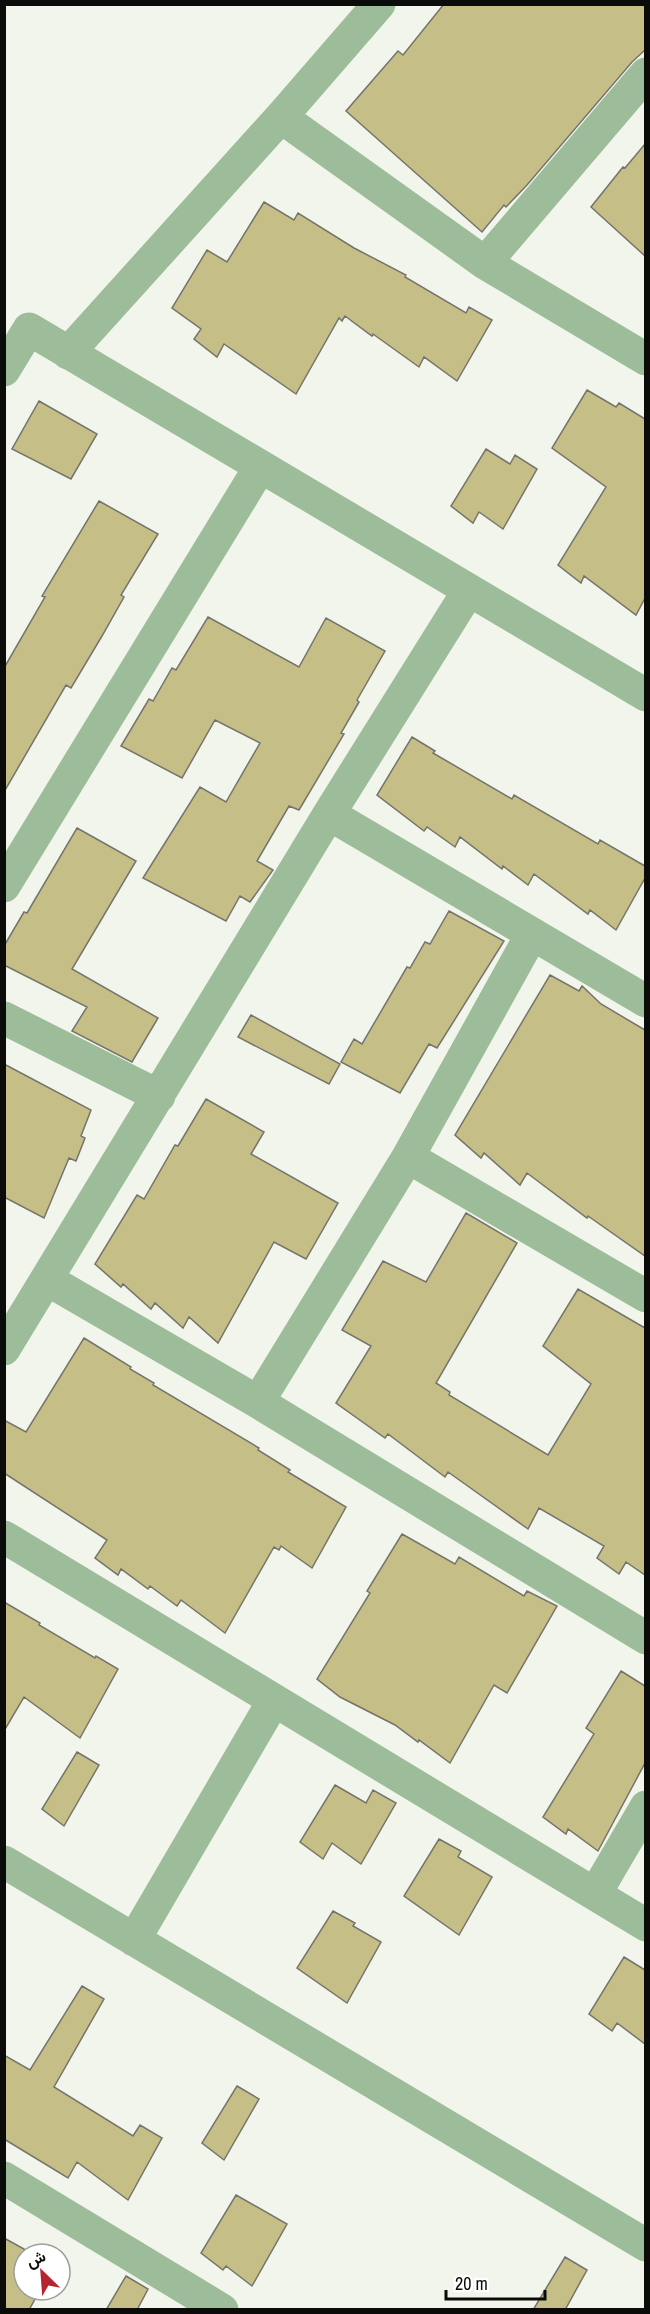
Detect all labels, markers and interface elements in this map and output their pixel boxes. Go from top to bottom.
north arrow [12,2242,72,2302]
text: ش [22,2244,49,2272]
scale bar [446,2263,545,2301]
text: 20 m [455,2271,488,2296]

